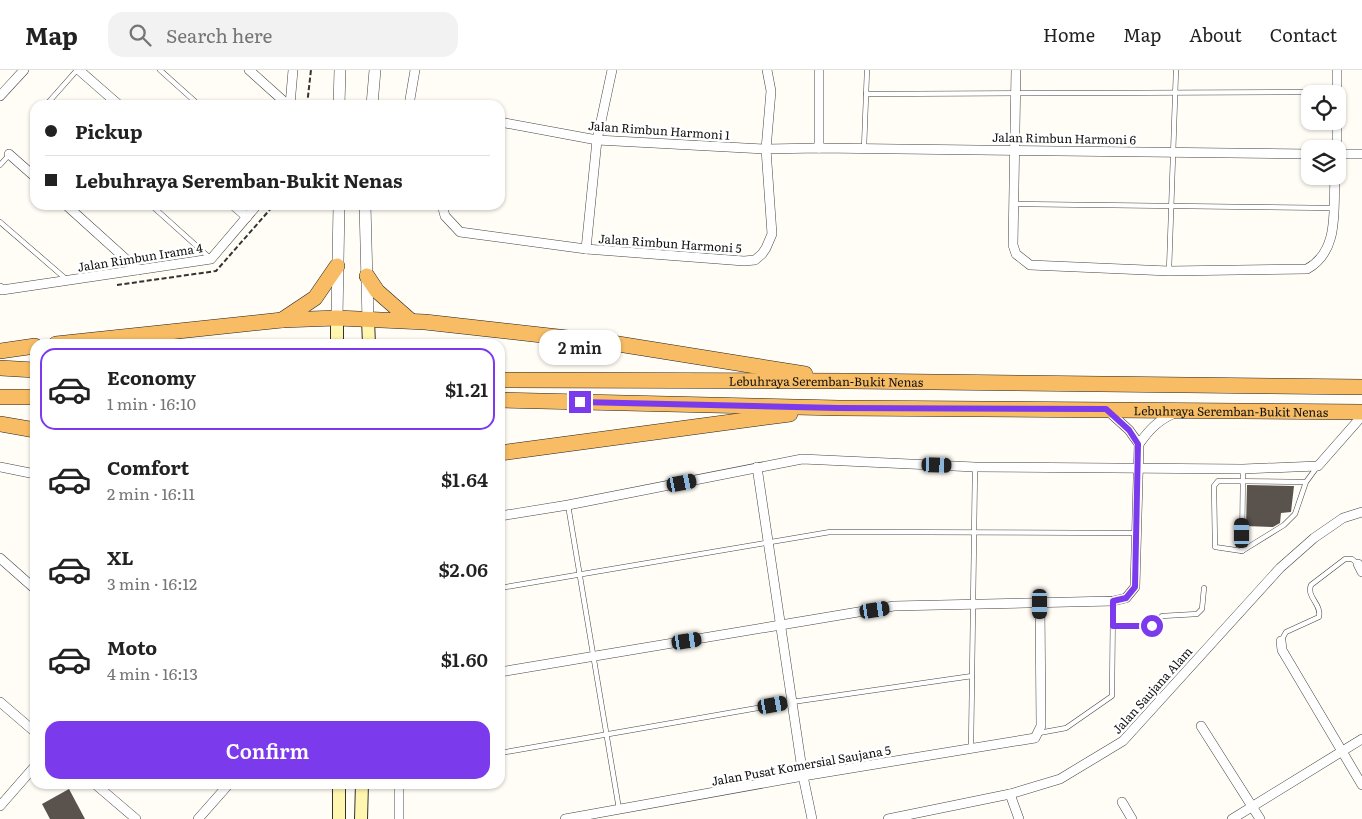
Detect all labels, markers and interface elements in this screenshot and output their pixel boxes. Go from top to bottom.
search box [108,12,458,57]
text: Map [25,17,78,52]
icon: search [126,21,154,49]
text: Search here [166,21,272,49]
text: Home [1043,21,1095,48]
text: Map [1123,21,1161,48]
text: About [1189,21,1242,48]
text: Contact [1270,21,1337,48]
map controls [1301,85,1346,185]
button: locate [1301,85,1346,130]
street label: Jalan Rimbun Harmoni 1 [587,116,731,144]
text: Pickup [75,117,143,145]
street label: Jalan Rimbun Harmoni 6 [992,128,1137,148]
button: layers [1301,140,1346,185]
text: Lebuhraya Seremban-Bukit Nenas [75,166,403,194]
street label: Jalan Rimbun Harmoni 5 [598,229,742,257]
street label: Jalan Rimbun Irama 4 [76,238,204,276]
callout: 2 min [539,330,621,364]
text: 2 min [558,335,602,359]
text: Economy [107,363,196,391]
icon: car [47,367,92,412]
street label: Lebuhraya Seremban-Bukit Nenas [729,372,924,391]
text: $1.21 [445,375,488,403]
text: 1 min · 16:10 [107,391,196,415]
route end [569,391,591,413]
street label: Lebuhraya Seremban-Bukit Nenas [1134,401,1329,421]
text: Comfort [107,453,189,481]
icon: car [47,457,92,502]
car [921,457,952,473]
text: $1.64 [441,465,488,493]
car [665,473,698,493]
text: 2 min · 16:11 [107,481,195,505]
car [1234,518,1249,548]
text: XL [107,543,134,571]
icon: car [47,547,92,592]
text: $2.06 [439,555,488,583]
text: 3 min · 16:12 [107,571,197,595]
car [1032,589,1047,619]
car [859,600,890,620]
route start [1141,615,1163,637]
car [671,631,702,651]
text: Moto [107,633,157,661]
icon: car [47,637,92,682]
street label: Jalan Saujana Alam [1108,642,1196,738]
text: $1.60 [441,645,488,673]
text: 4 min · 16:13 [107,661,198,685]
car [756,695,789,715]
button: Confirm [45,721,490,779]
street label: Jalan Pusat Komersial Saujana 5 [710,740,892,790]

